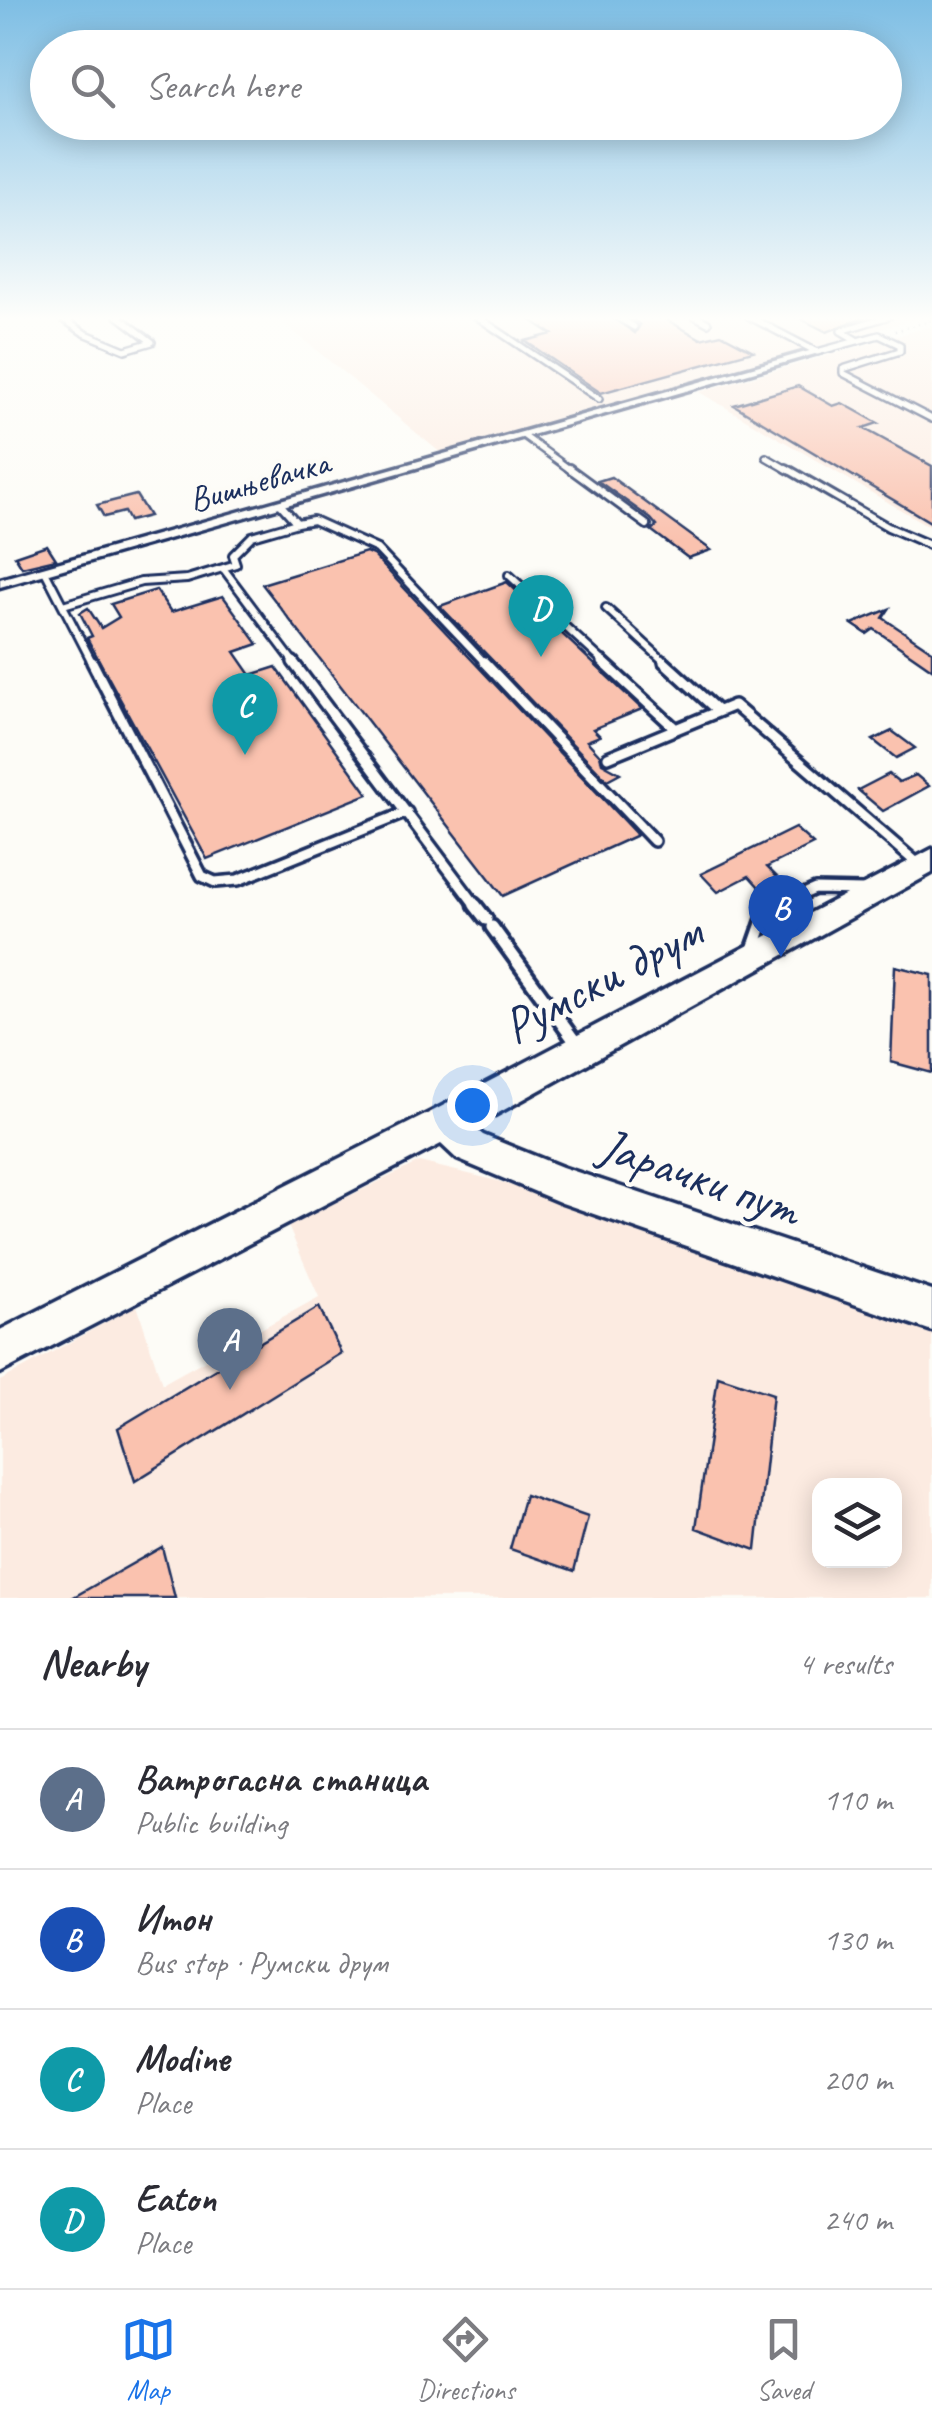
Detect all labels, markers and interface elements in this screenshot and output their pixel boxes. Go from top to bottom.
search box [30,30,902,140]
icon: search [65,58,120,113]
text: Search here [145,62,300,109]
street label: Вишњевачка [184,439,337,522]
pin: D [508,574,574,657]
pin: C [212,672,278,755]
pin: B [748,874,814,957]
street label: Румски друм [492,899,715,1058]
your location [447,1080,498,1131]
street label: Јарачки пут [589,1113,812,1242]
pin: A [198,1308,262,1390]
map controls [812,1478,902,1568]
button: layers [812,1478,902,1568]
text: Nearby [40,1637,146,1690]
text: 4 results [798,1643,892,1684]
text: Ватрогасна станица [135,1755,427,1802]
text: A [64,1779,81,1820]
text: 110 m [823,1779,892,1820]
text: Public building [135,1802,287,1843]
text: Итон [135,1895,211,1942]
text: B [64,1919,81,1960]
text: 130 m [823,1919,892,1960]
text: Bus stop · Румски друм [135,1942,387,1983]
text: Modine [135,2035,229,2082]
text: C [65,2059,80,2100]
text: 200 m [823,2059,892,2100]
text: Place [135,2082,191,2123]
text: Eaton [135,2175,216,2222]
text: D [63,2199,82,2240]
text: 240 m [823,2199,892,2240]
text: Place [135,2222,191,2263]
tab: Map [121,2312,176,2407]
tab: Directions [417,2312,515,2407]
tab: Saved [756,2312,811,2407]

